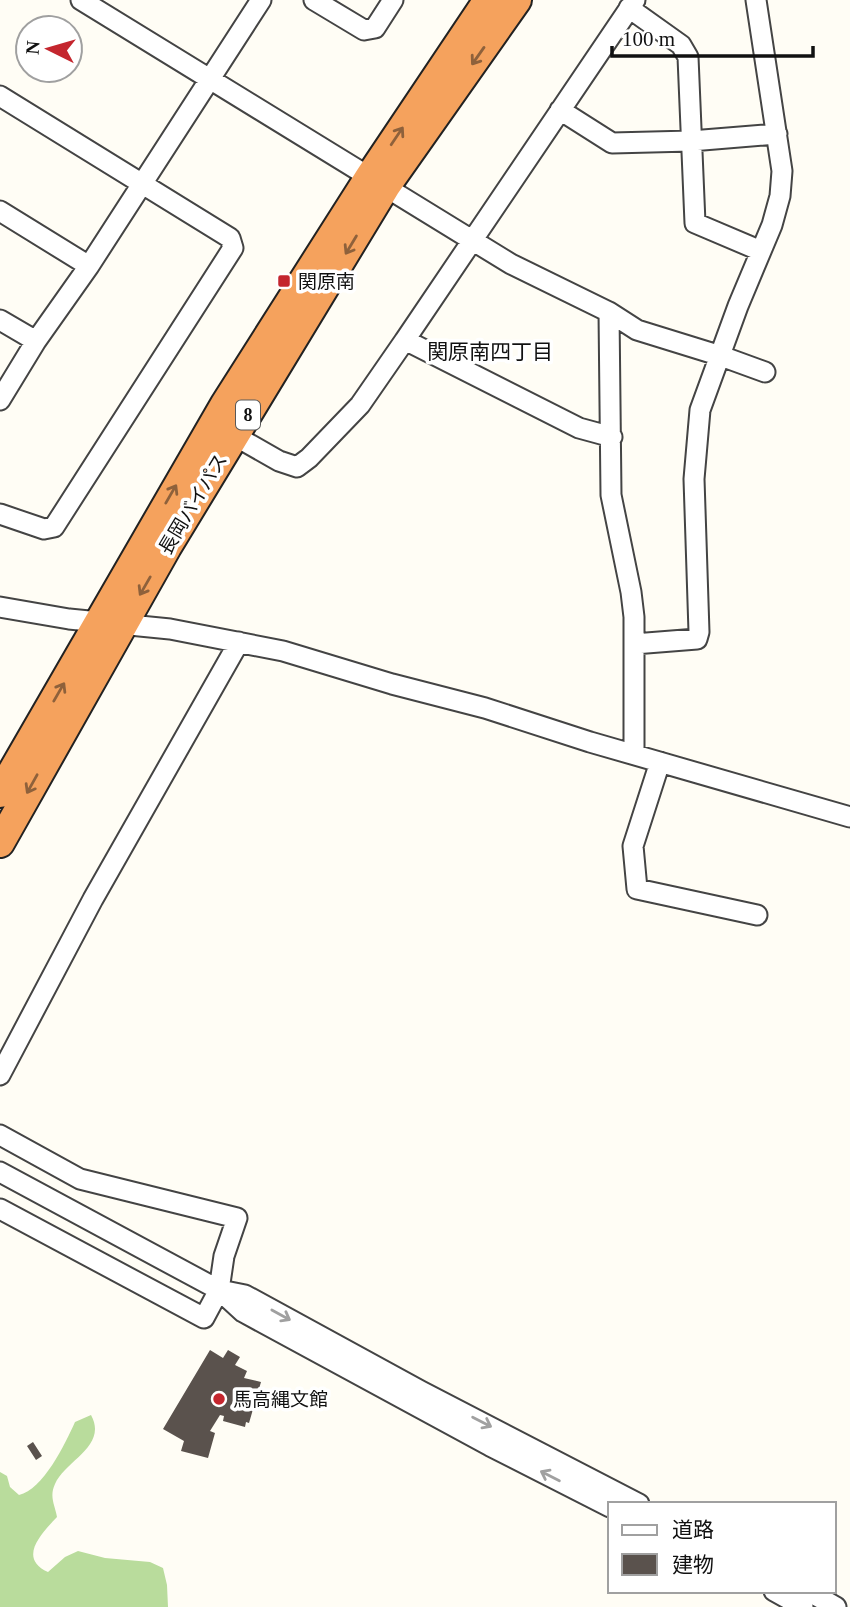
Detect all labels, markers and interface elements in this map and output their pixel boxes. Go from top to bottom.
north arrow [14,14,84,84]
scale bar [612,14,813,58]
text: 100 m [622,27,675,51]
text: N [22,40,44,55]
one-way arrow [471,46,485,65]
one-way arrow [390,127,405,146]
one-way arrow [344,234,358,254]
place label: 関原南 [298,271,355,292]
marker: 関原南 [276,273,292,289]
district label: 関原南四丁目 [427,340,553,364]
road number: 8 [236,400,260,430]
street label: 長岡バイパス [155,450,231,558]
one-way arrow [165,485,179,505]
one-way arrow [138,576,152,596]
one-way arrow [53,682,66,703]
one-way arrow [25,773,38,794]
one-way arrow [271,1308,291,1322]
place label: 馬高縄文館 [233,1389,328,1410]
marker: 馬高縄文館 [211,1391,227,1407]
one-way arrow [471,1416,492,1430]
one-way arrow [540,1468,561,1482]
legend [608,1502,836,1593]
text: 道路 [672,1518,714,1542]
text: 建物 [672,1553,714,1577]

